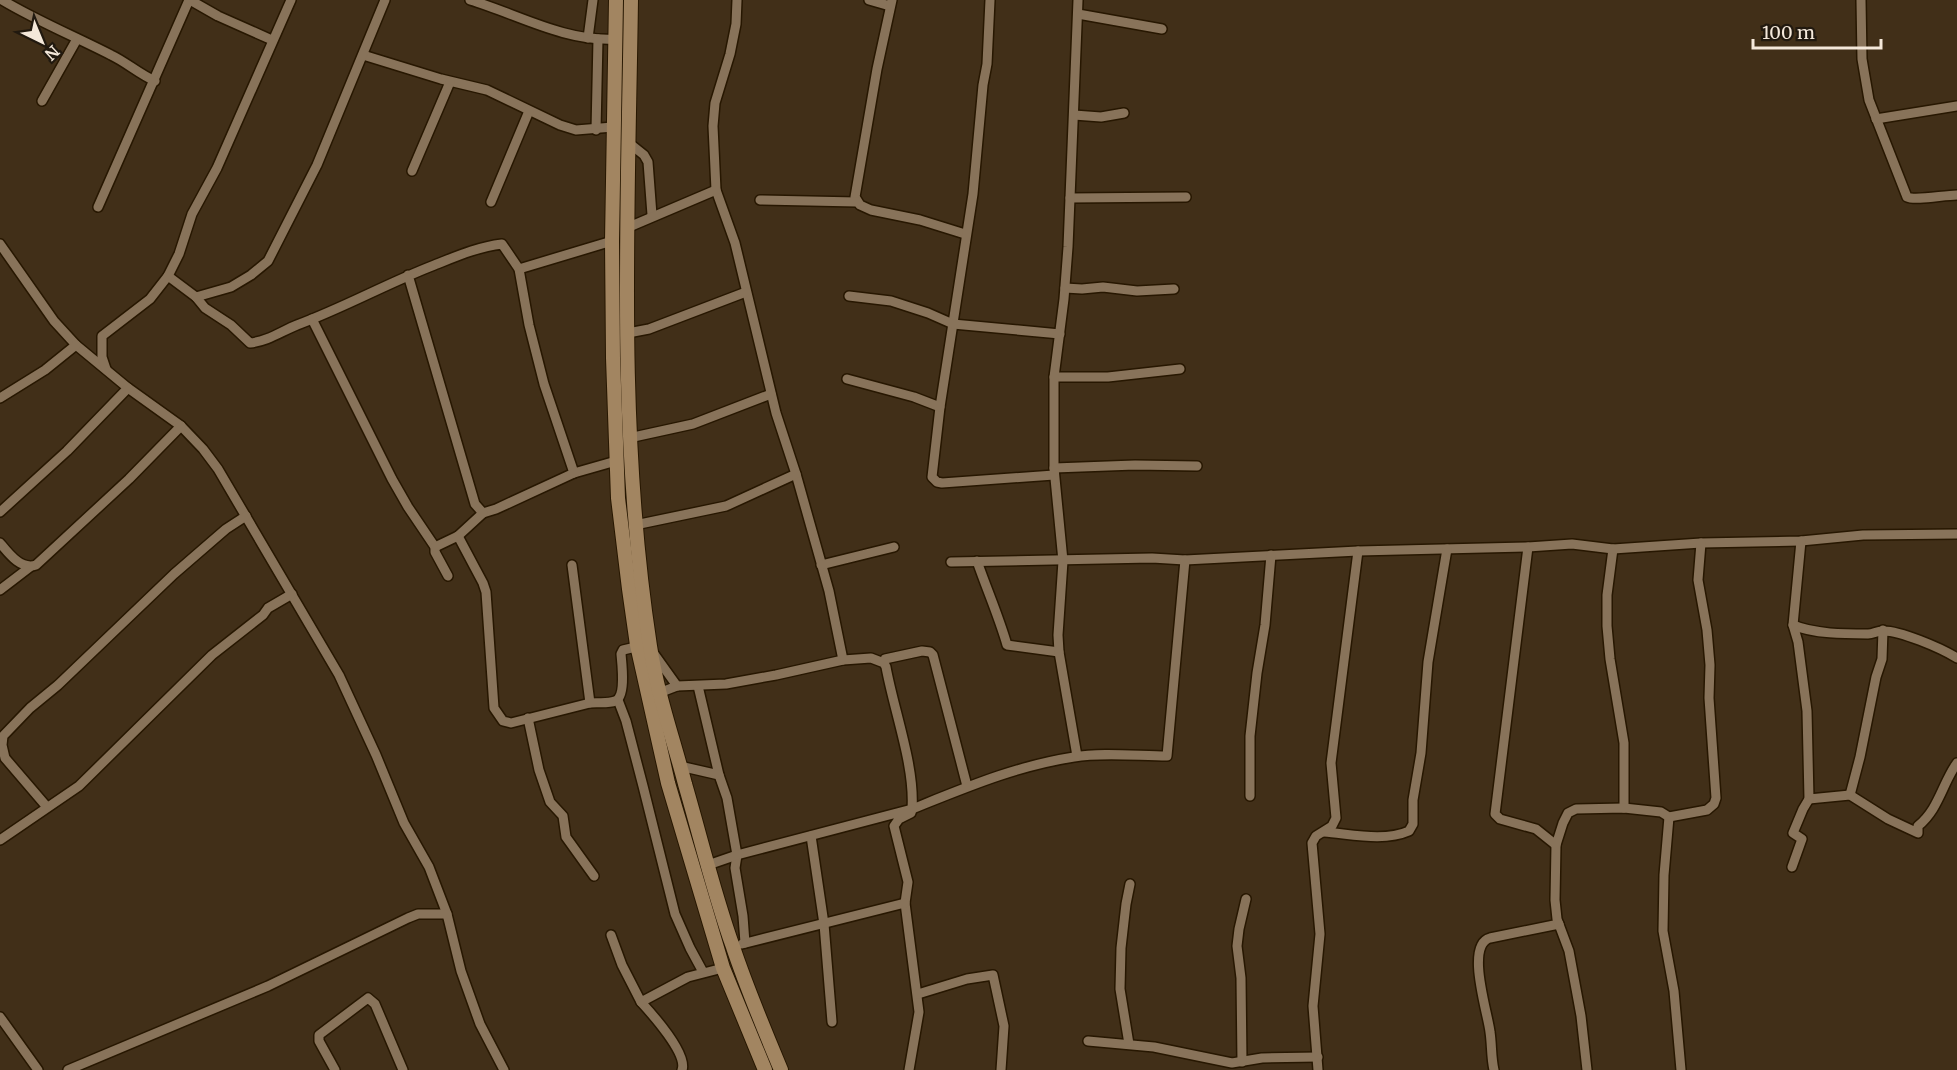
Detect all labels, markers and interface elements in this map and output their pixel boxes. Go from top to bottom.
north arrow [12,12,72,72]
scale bar [1753,12,1880,50]
text: 100 m [1762,21,1815,44]
text: N [41,41,64,65]

